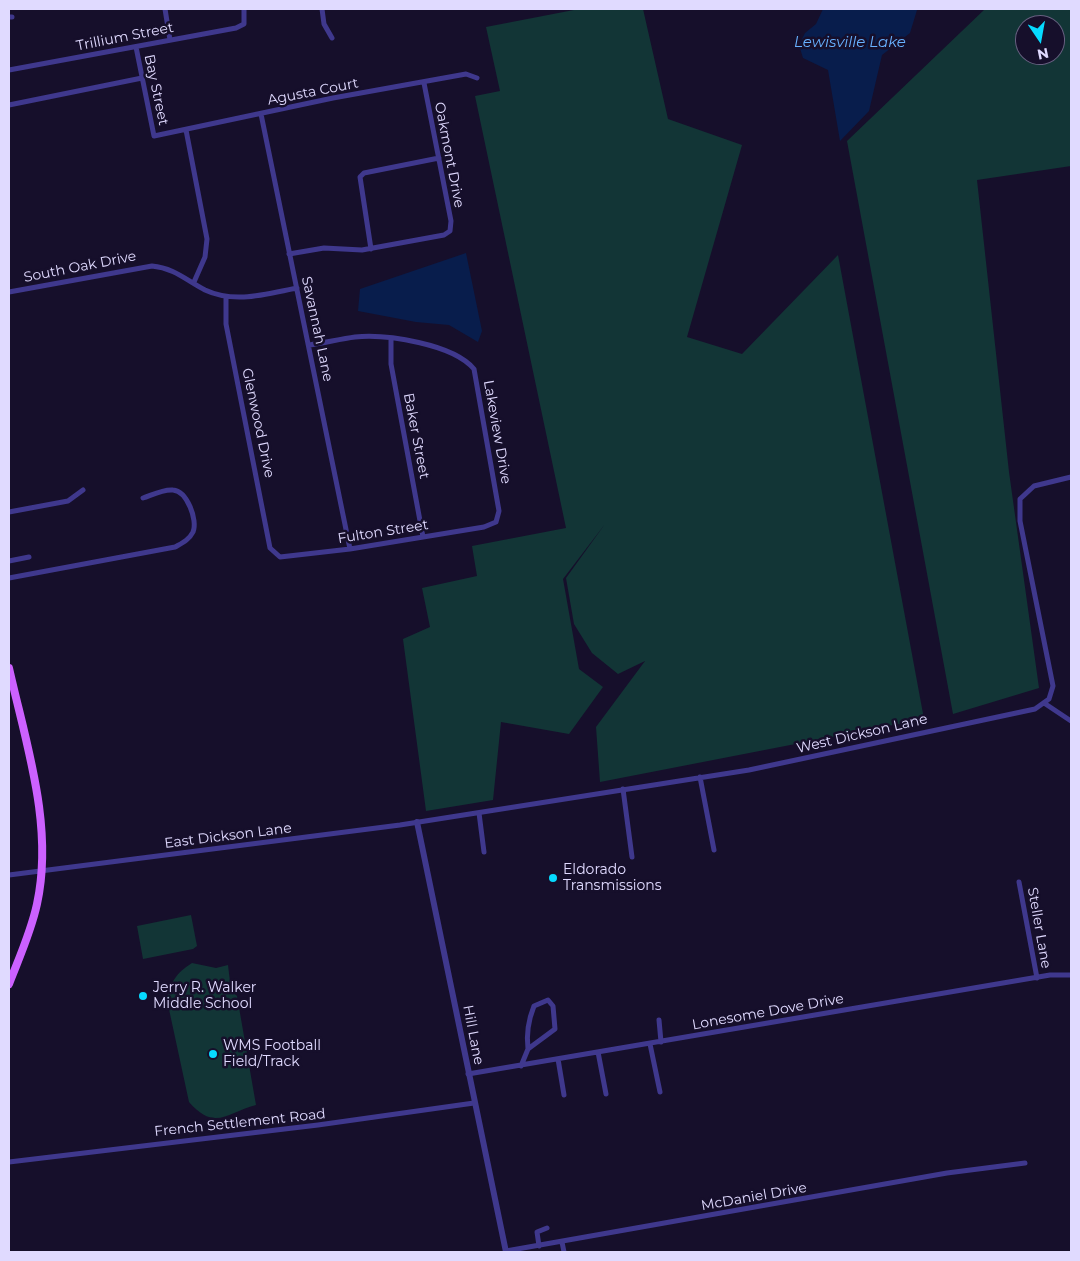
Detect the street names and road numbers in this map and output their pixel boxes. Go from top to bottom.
street label: Trillium Street [75,19,175,55]
street label: Bay Street [140,53,172,127]
street label: Agusta Court [266,75,360,109]
street label: Oakmont Drive [431,101,467,209]
street label: South Oak Drive [22,248,138,286]
street label: Savannah Lane [298,275,336,383]
street label: Glenwood Drive [238,367,278,479]
street label: Lakeview Drive [480,379,514,485]
street label: Baker Street [399,392,433,480]
street label: Fulton Street [337,517,429,547]
street label: West Dickson Lane [795,711,929,757]
street label: East Dickson Lane [163,820,293,852]
street label: Steller Lane [1024,886,1054,970]
street label: Lonesome Dove Drive [691,990,845,1034]
street label: Hill Lane [459,1004,487,1066]
street label: French Settlement Road [154,1106,326,1140]
street label: McDaniel Drive [700,1179,808,1215]

